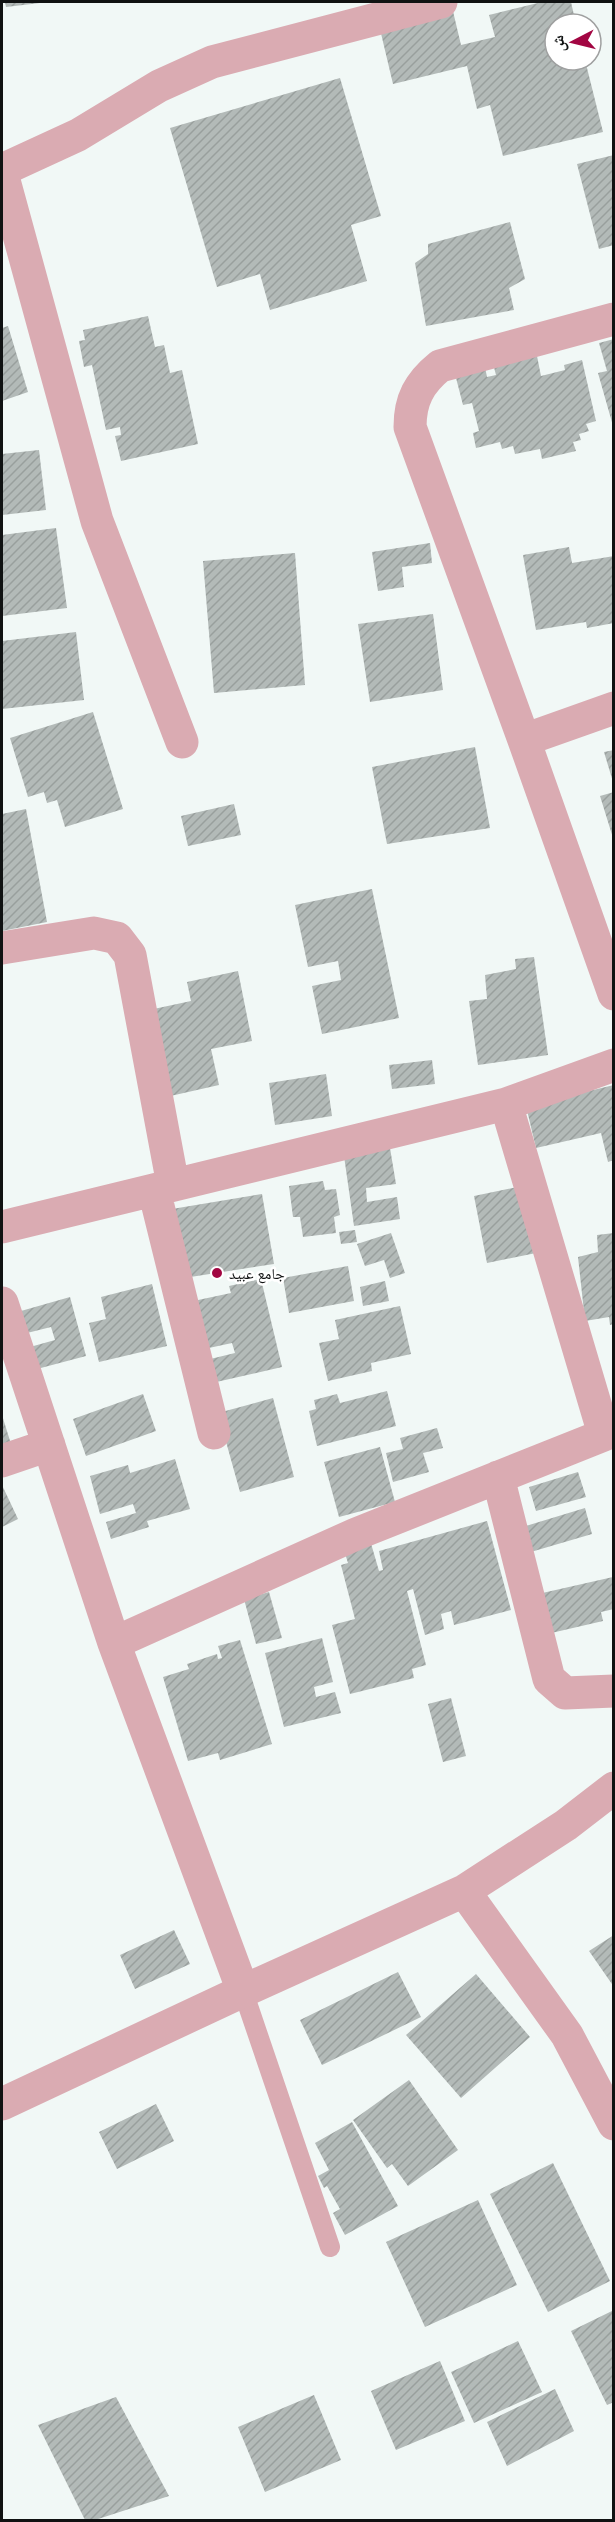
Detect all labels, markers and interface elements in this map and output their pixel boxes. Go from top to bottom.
north arrow [543,12,603,72]
text: ش [547,34,569,53]
place label: جامع عبيد [229,1264,285,1284]
marker: جامع عبيد [210,1266,224,1280]

